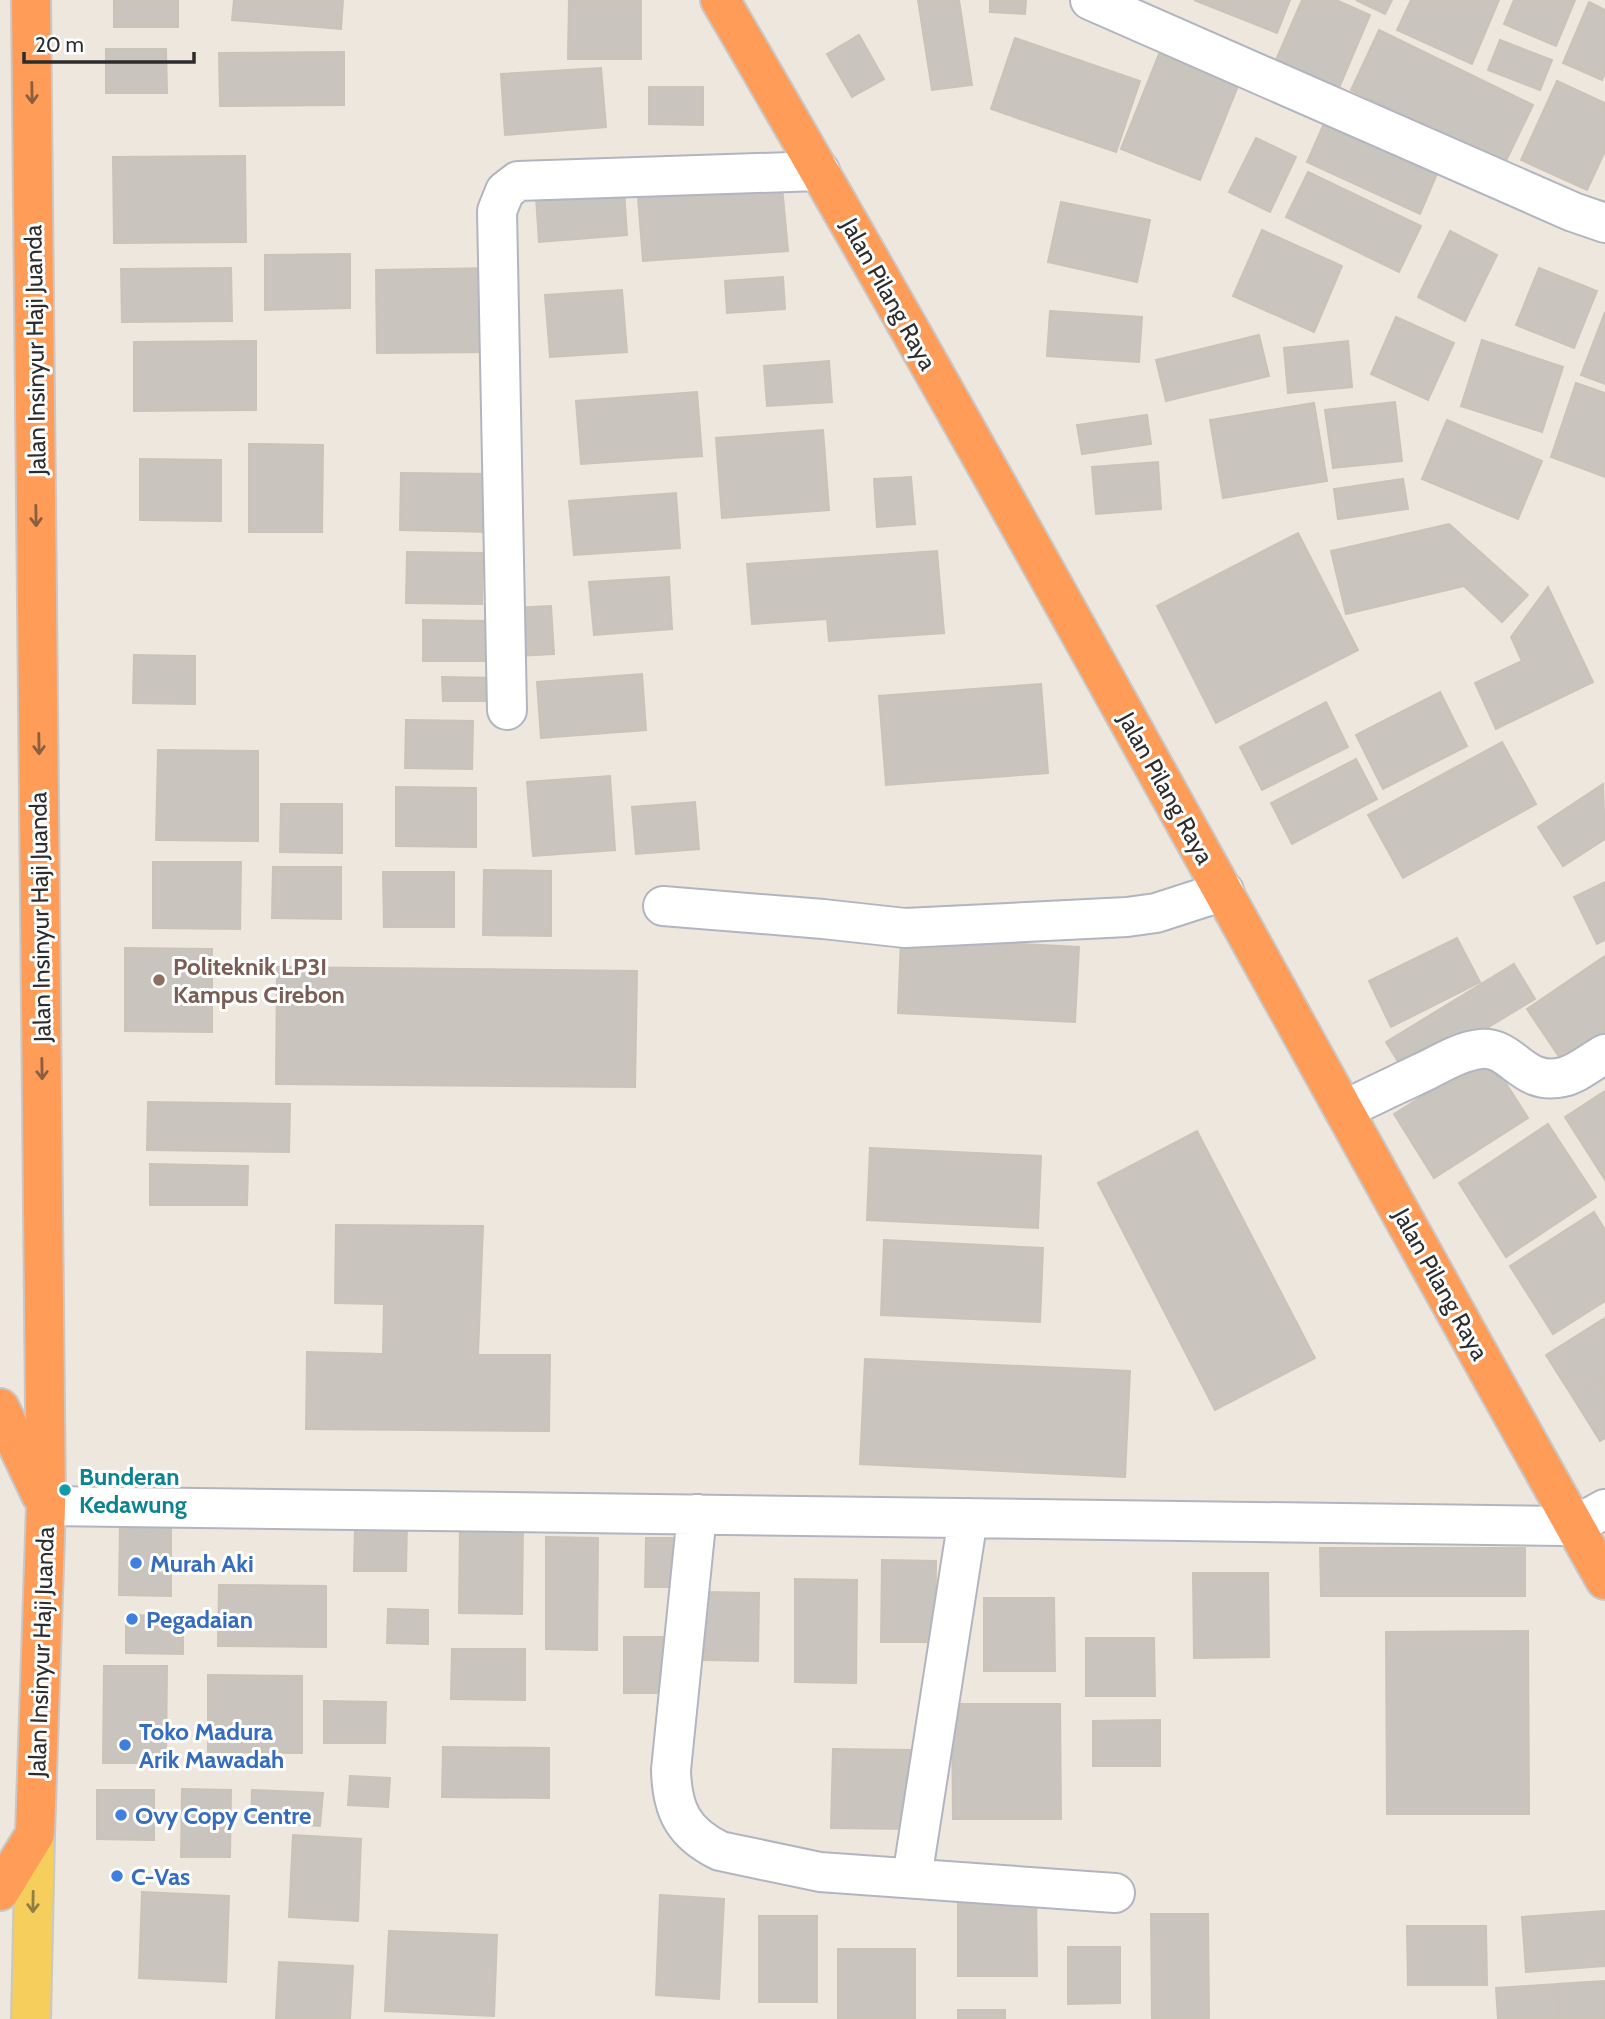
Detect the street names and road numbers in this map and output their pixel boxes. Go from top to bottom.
street label: Jalan Pilang Raya [835,212,943,375]
street label: Jalan Insinyur Haji Juanda [18,224,52,476]
street label: Jalan Pilang Raya [1112,706,1220,869]
street label: Jalan Insinyur Haji Juanda [23,791,57,1043]
street label: Jalan Pilang Raya [1387,1202,1495,1365]
street label: Jalan Insinyur Haji Juanda [22,1526,60,1779]

